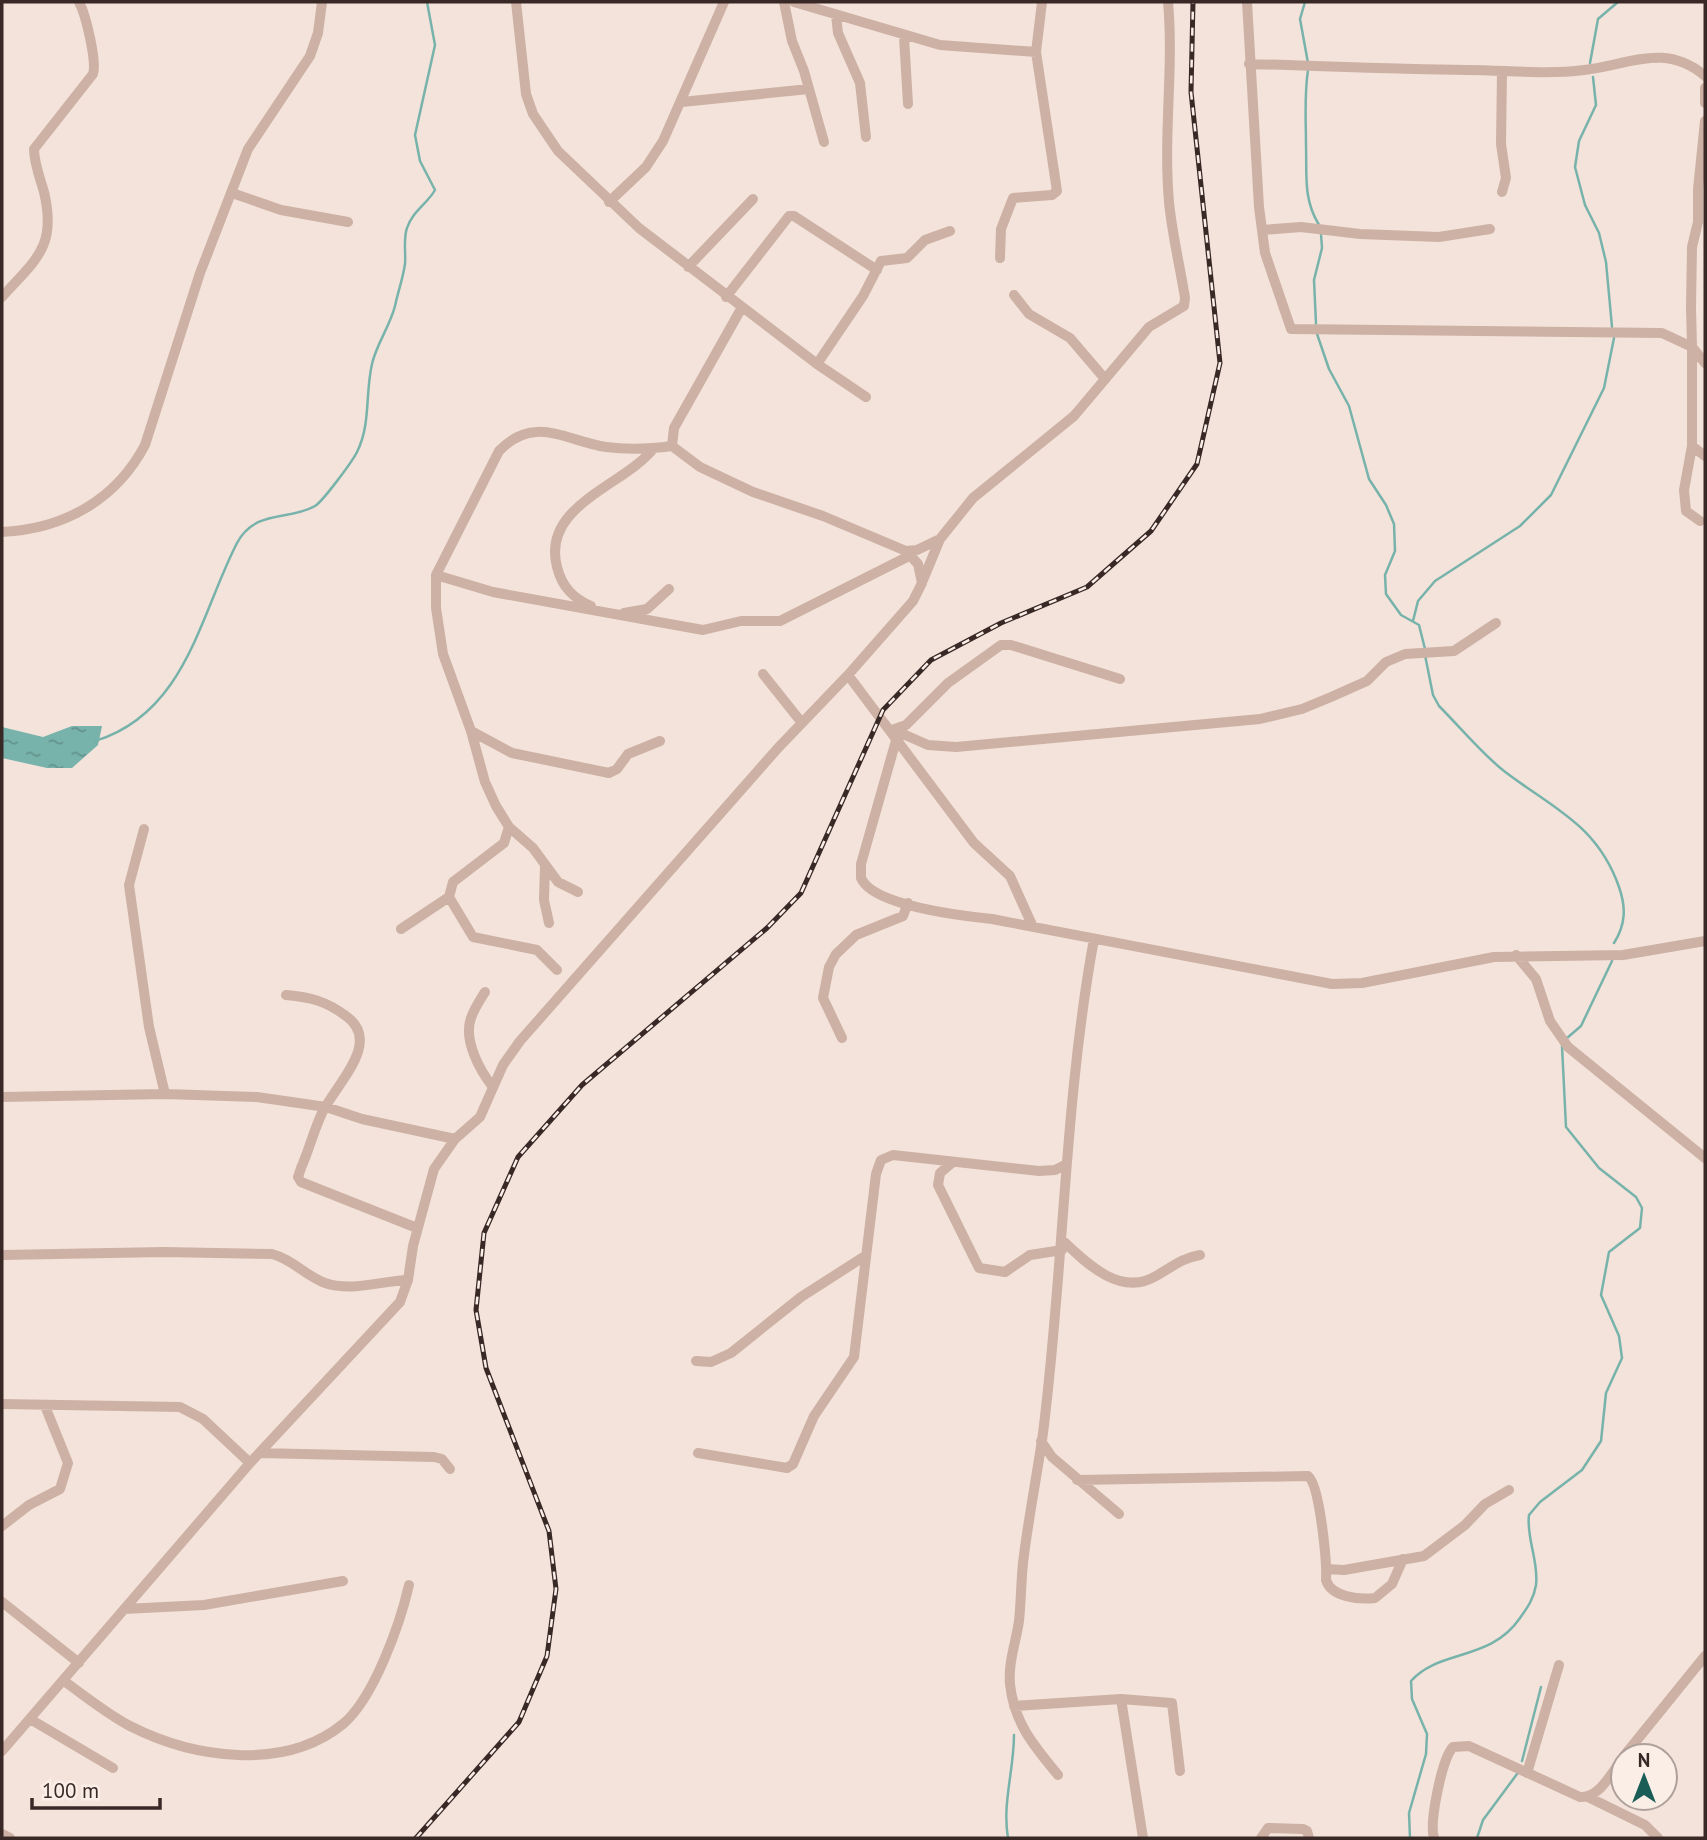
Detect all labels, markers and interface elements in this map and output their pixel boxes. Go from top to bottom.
north arrow [1609,1742,1679,1812]
text: N [1638,1748,1650,1772]
scale bar [32,1766,159,1810]
text: 100 m [42,1777,99,1804]

